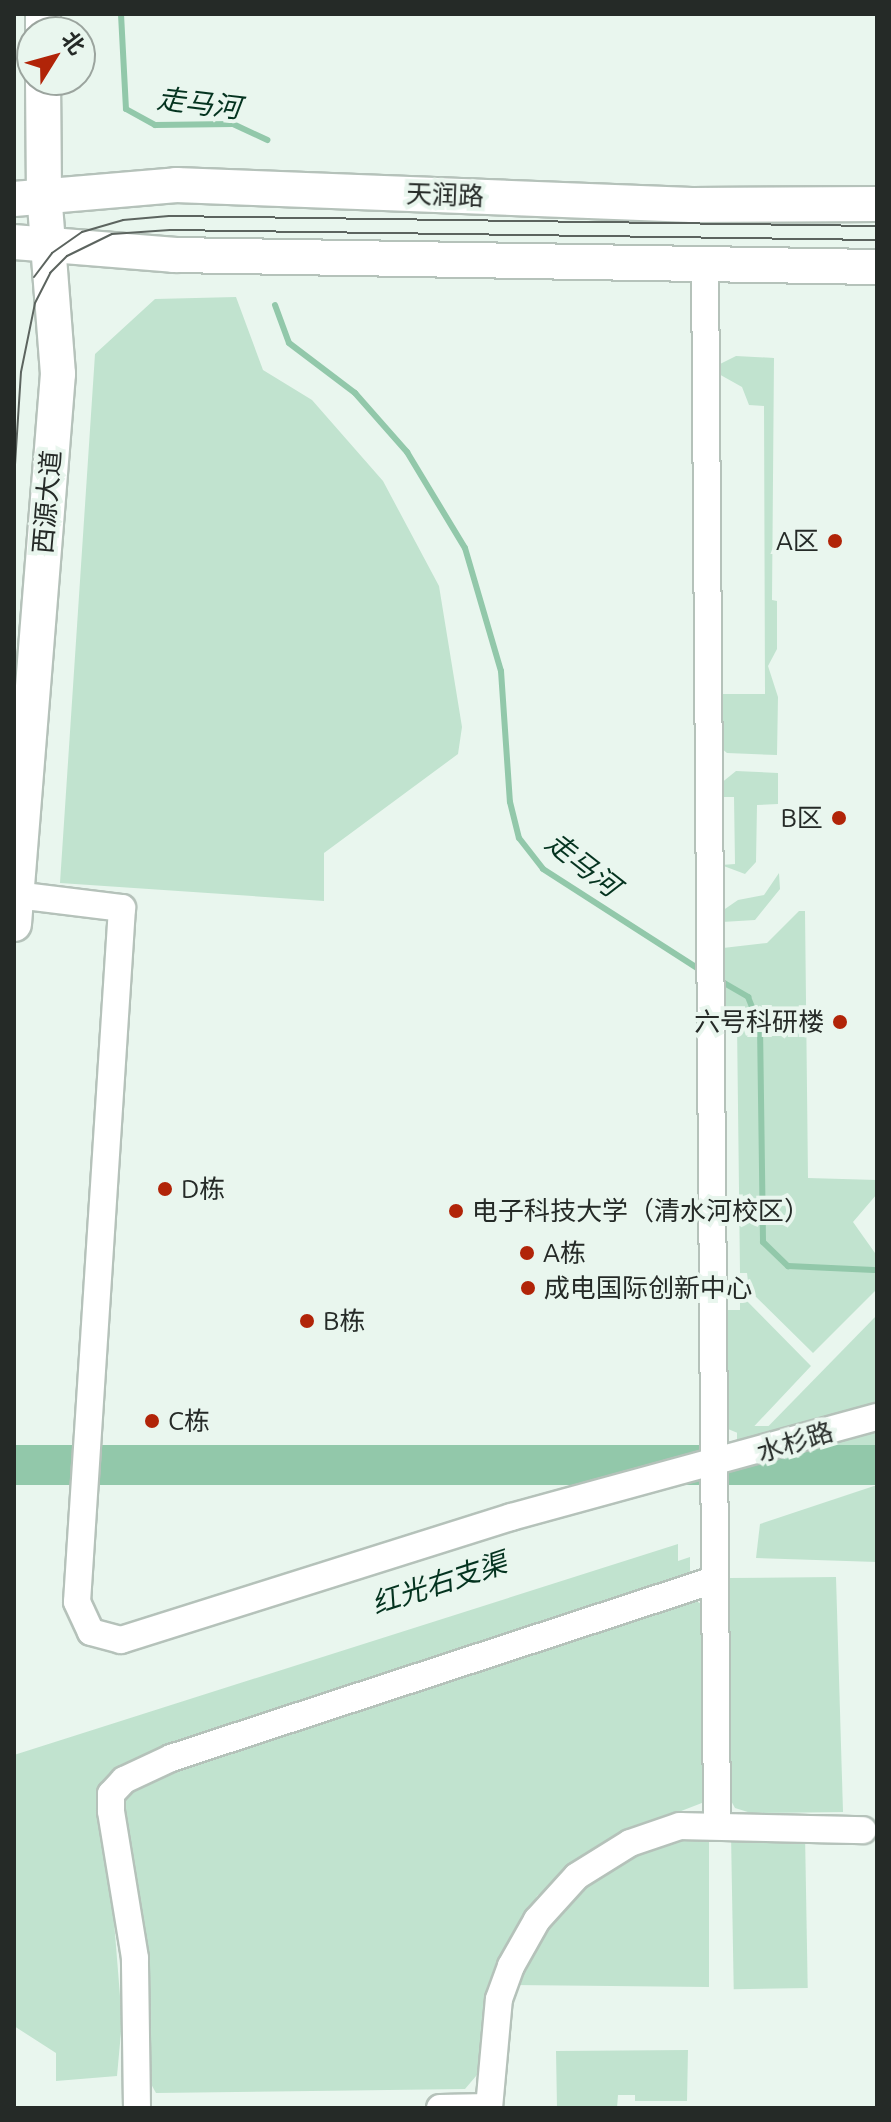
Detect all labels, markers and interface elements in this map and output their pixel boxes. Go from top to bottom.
north arrow [16,16,96,96]
text: 北 [57,26,91,59]
water label: 走马河 [155,81,243,125]
street label: 天润路 [405,178,485,212]
street label: 西源大道 [27,449,67,555]
place label: A区 [776,525,819,557]
marker: A区 [826,532,844,550]
place label: B区 [780,802,823,834]
marker: B区 [830,809,848,827]
water label: 走马河 [540,825,626,903]
place label: 六号科研楼 [694,1006,824,1038]
marker: 六号科研楼 [831,1013,849,1031]
place label: D栋 [181,1173,225,1205]
marker: D栋 [156,1180,174,1198]
place label: 电子科技大学（清水河校区） [472,1195,810,1227]
marker: 电子科技大学（清水河校区） [447,1202,465,1220]
place label: A栋 [543,1237,586,1269]
marker: A栋 [518,1244,536,1262]
place label: 成电国际创新中心 [544,1272,752,1304]
marker: 成电国际创新中心 [519,1279,537,1297]
place label: B栋 [323,1305,366,1337]
marker: B栋 [298,1312,316,1330]
place label: C栋 [168,1405,210,1437]
marker: C栋 [143,1412,161,1430]
street label: 水杉路 [753,1416,837,1468]
water label: 红光右支渠 [367,1545,511,1621]

